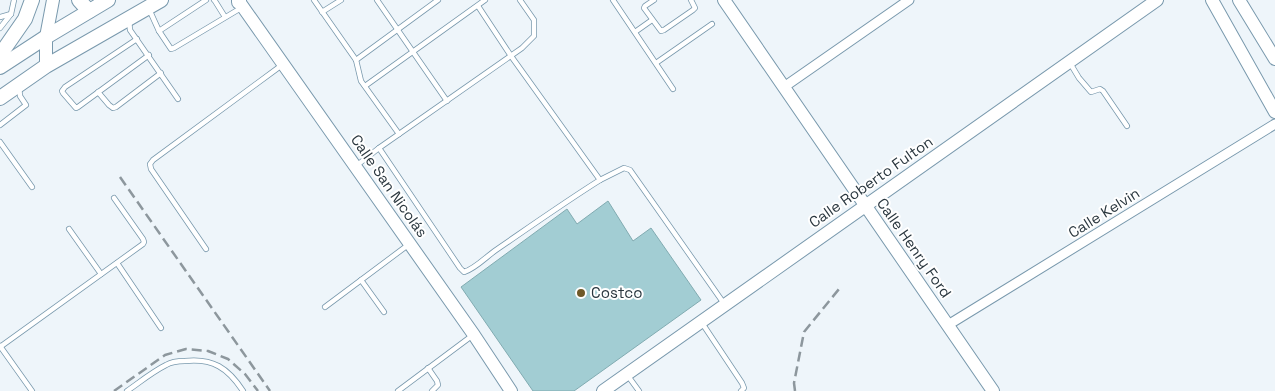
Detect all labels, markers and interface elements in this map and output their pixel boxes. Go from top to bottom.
street label: Calle San Nicolás [347,131,432,241]
street label: Calle Roberto Fulton [805,132,936,232]
street label: Calle Kelvin [1064,183,1143,242]
street label: Calle Henry Ford [873,194,956,301]
place label: Costco [591,283,643,302]
marker: Costco [575,287,587,299]

